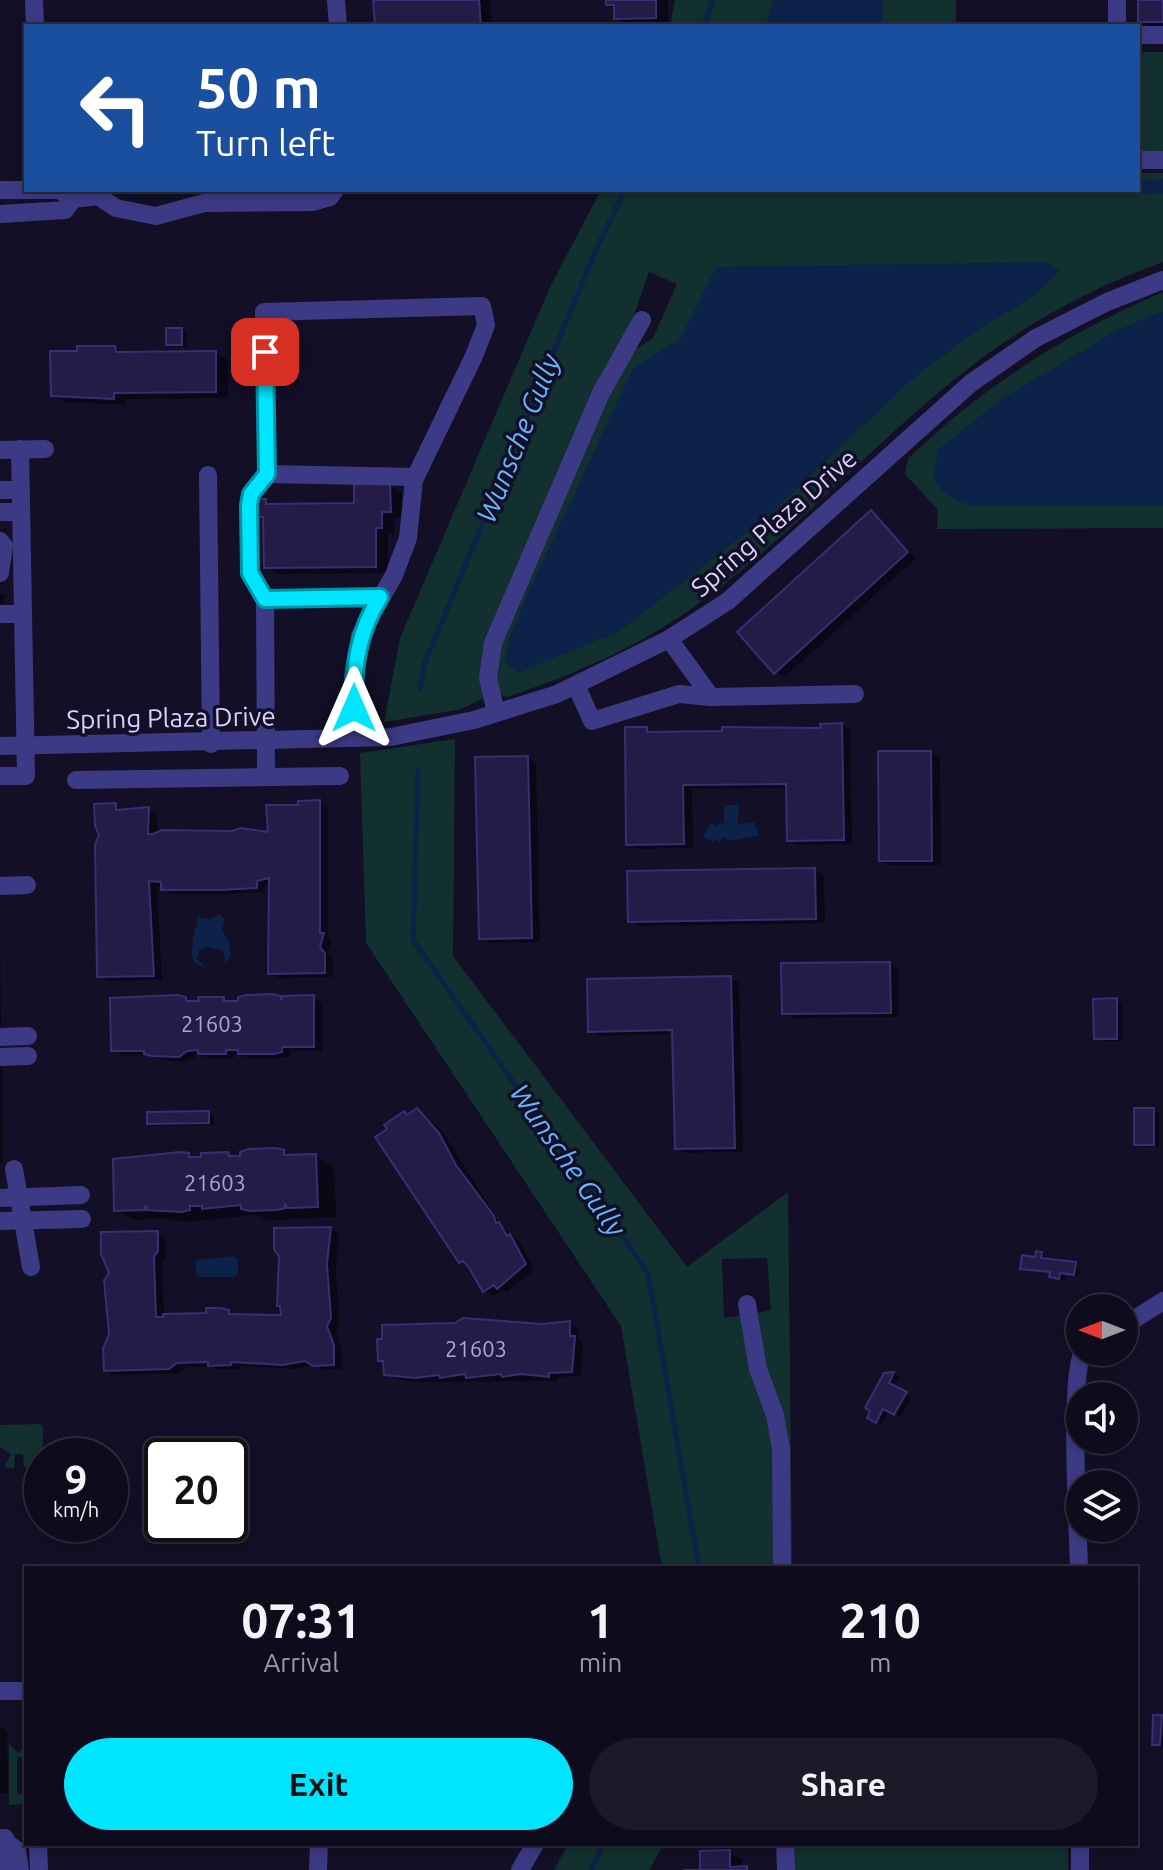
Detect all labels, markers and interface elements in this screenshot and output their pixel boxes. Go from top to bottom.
icon: left [64,56,168,160]
text: 50 m [196,56,321,119]
text: Turn left [196,122,335,163]
pin [231,318,299,386]
icon: arrive [243,330,287,374]
water label: Wunsche Gully [470,349,566,526]
street label: Spring Plaza Drive [685,443,862,602]
position arrow [312,666,396,750]
street label: Spring Plaza Drive [66,701,276,734]
house number: 21603 [181,1011,243,1036]
water label: Wunsche Gully [505,1078,633,1242]
house number: 21603 [184,1170,246,1195]
north arrow [1066,1294,1138,1366]
map controls [1066,1294,1138,1542]
house number: 21603 [445,1336,507,1361]
button: sound [1066,1382,1138,1454]
speed limit sign: 20 [144,1438,248,1542]
text: 9 [65,1457,87,1502]
button: layers [1066,1470,1138,1542]
text: km/h [53,1498,99,1521]
text: 07:31 [241,1593,361,1647]
text: 1 [587,1593,614,1647]
text: 210 [840,1593,921,1647]
text: Arrival [263,1648,339,1677]
text: min [579,1648,622,1677]
text: m [869,1648,891,1677]
button: Exit [64,1738,573,1830]
button: Share [589,1738,1098,1830]

